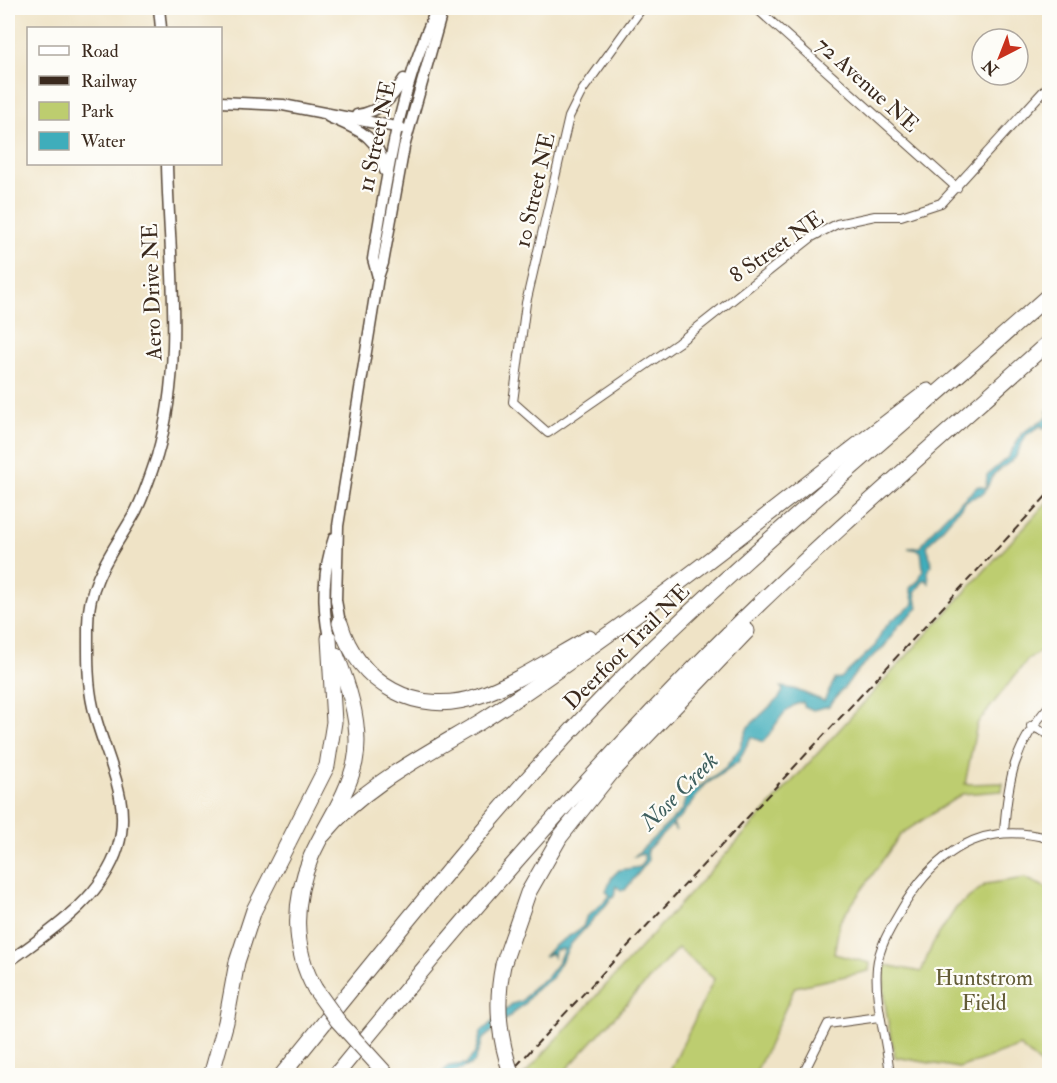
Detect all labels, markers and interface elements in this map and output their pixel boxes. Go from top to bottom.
legend [27,27,222,165]
north arrow [970,27,1030,87]
street label: 72 Avenue NE [810,31,925,139]
text: Road [81,40,119,63]
text: N [978,55,1003,80]
text: Railway [81,70,138,93]
street label: 11 Street NE [351,78,403,195]
text: Park [81,100,114,123]
text: Water [80,130,125,153]
street label: 10 Street NE [508,130,562,250]
street label: 8 Street NE [724,204,829,289]
street label: Aero Drive NE [136,223,168,362]
street label: Deerfoot Trail NE [558,578,696,716]
water label: Nose Creek [632,745,725,839]
park label: Huntstrom Field [935,964,1033,1017]

